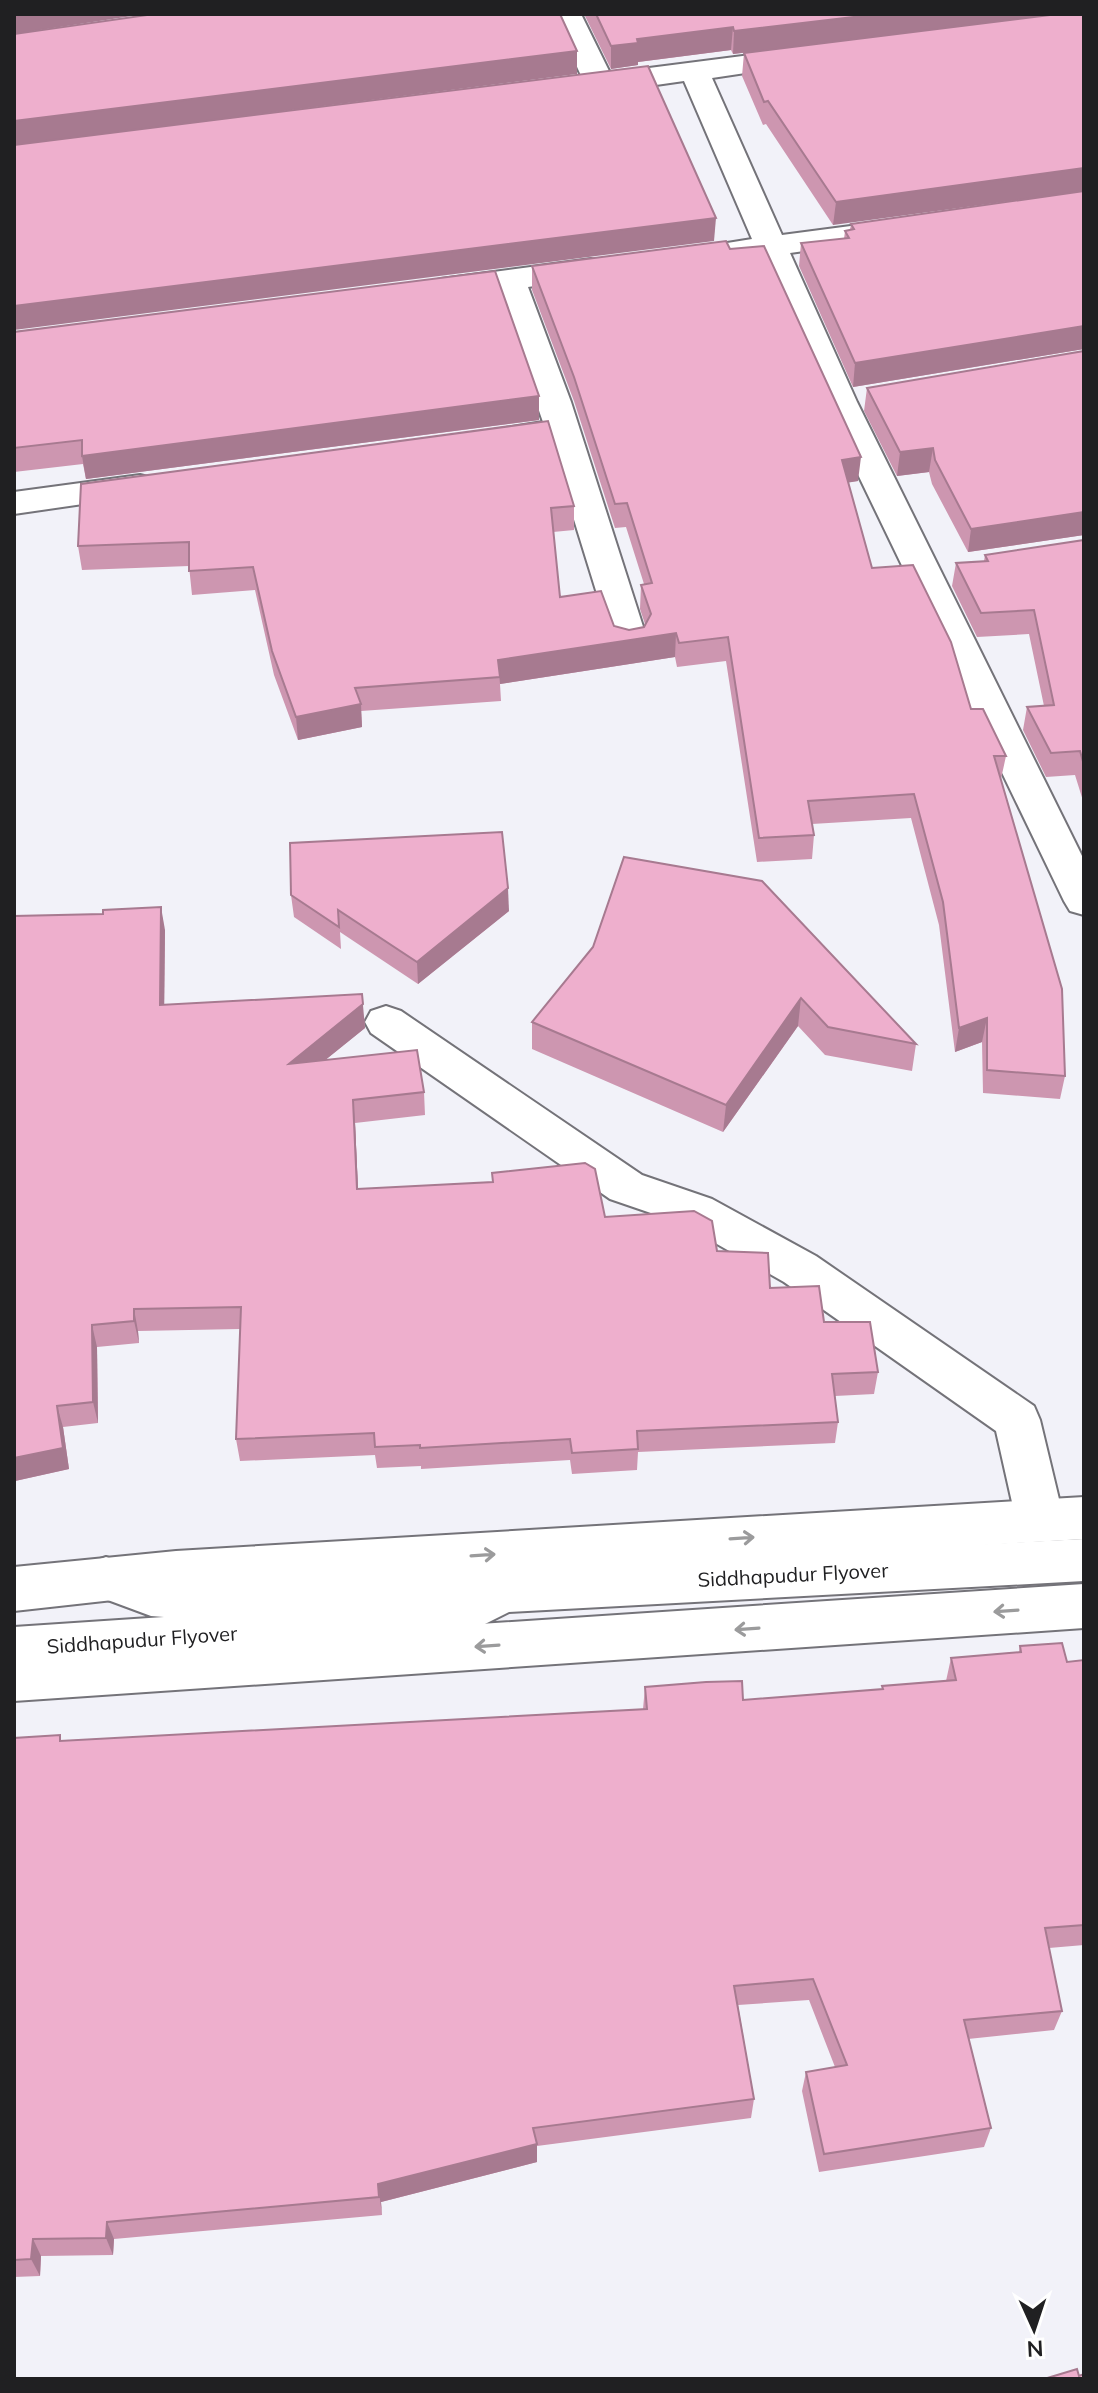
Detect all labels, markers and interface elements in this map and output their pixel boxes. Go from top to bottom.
one-way arrow [728,1531,755,1546]
one-way arrow [469,1547,496,1562]
street label: Siddhapudur Flyover [697,1557,890,1592]
one-way arrow [993,1604,1020,1619]
street label: Siddhapudur Flyover [46,1620,239,1659]
one-way arrow [734,1622,761,1637]
one-way arrow [474,1639,501,1654]
north arrow [994,2289,1074,2369]
text: N [1026,2335,1044,2363]

